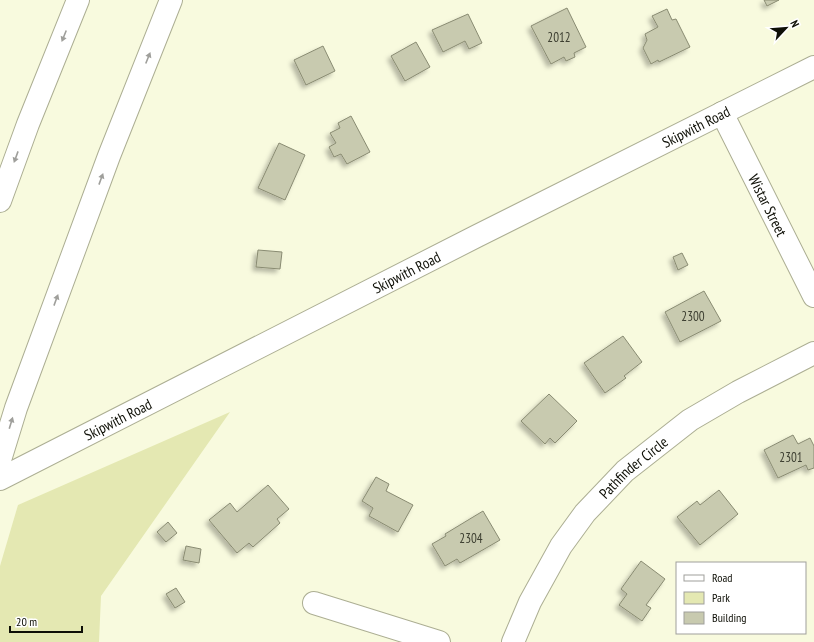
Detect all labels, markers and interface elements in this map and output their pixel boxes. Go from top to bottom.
north arrow [766,8,806,48]
text: N [787,18,803,29]
house number: 2012 [547,29,571,46]
one-way arrow [60,31,66,43]
one-way arrow [146,51,152,63]
street label: Skipwith Road [659,101,733,151]
one-way arrow [13,152,19,164]
street label: Wistar Street [745,171,792,239]
one-way arrow [98,172,104,184]
street label: Skipwith Road [369,247,443,297]
one-way arrow [53,294,59,306]
house number: 2300 [681,308,705,325]
street label: Skipwith Road [81,394,155,444]
one-way arrow [8,416,14,428]
street label: Pathfinder Circle [595,432,671,502]
house number: 2301 [779,449,803,466]
house number: 2304 [459,530,483,547]
legend [676,562,806,634]
text: Road [712,570,732,585]
text: Park [712,590,730,605]
scale bar [10,608,82,634]
text: Building [712,610,747,625]
text: 20 m [16,614,37,629]

